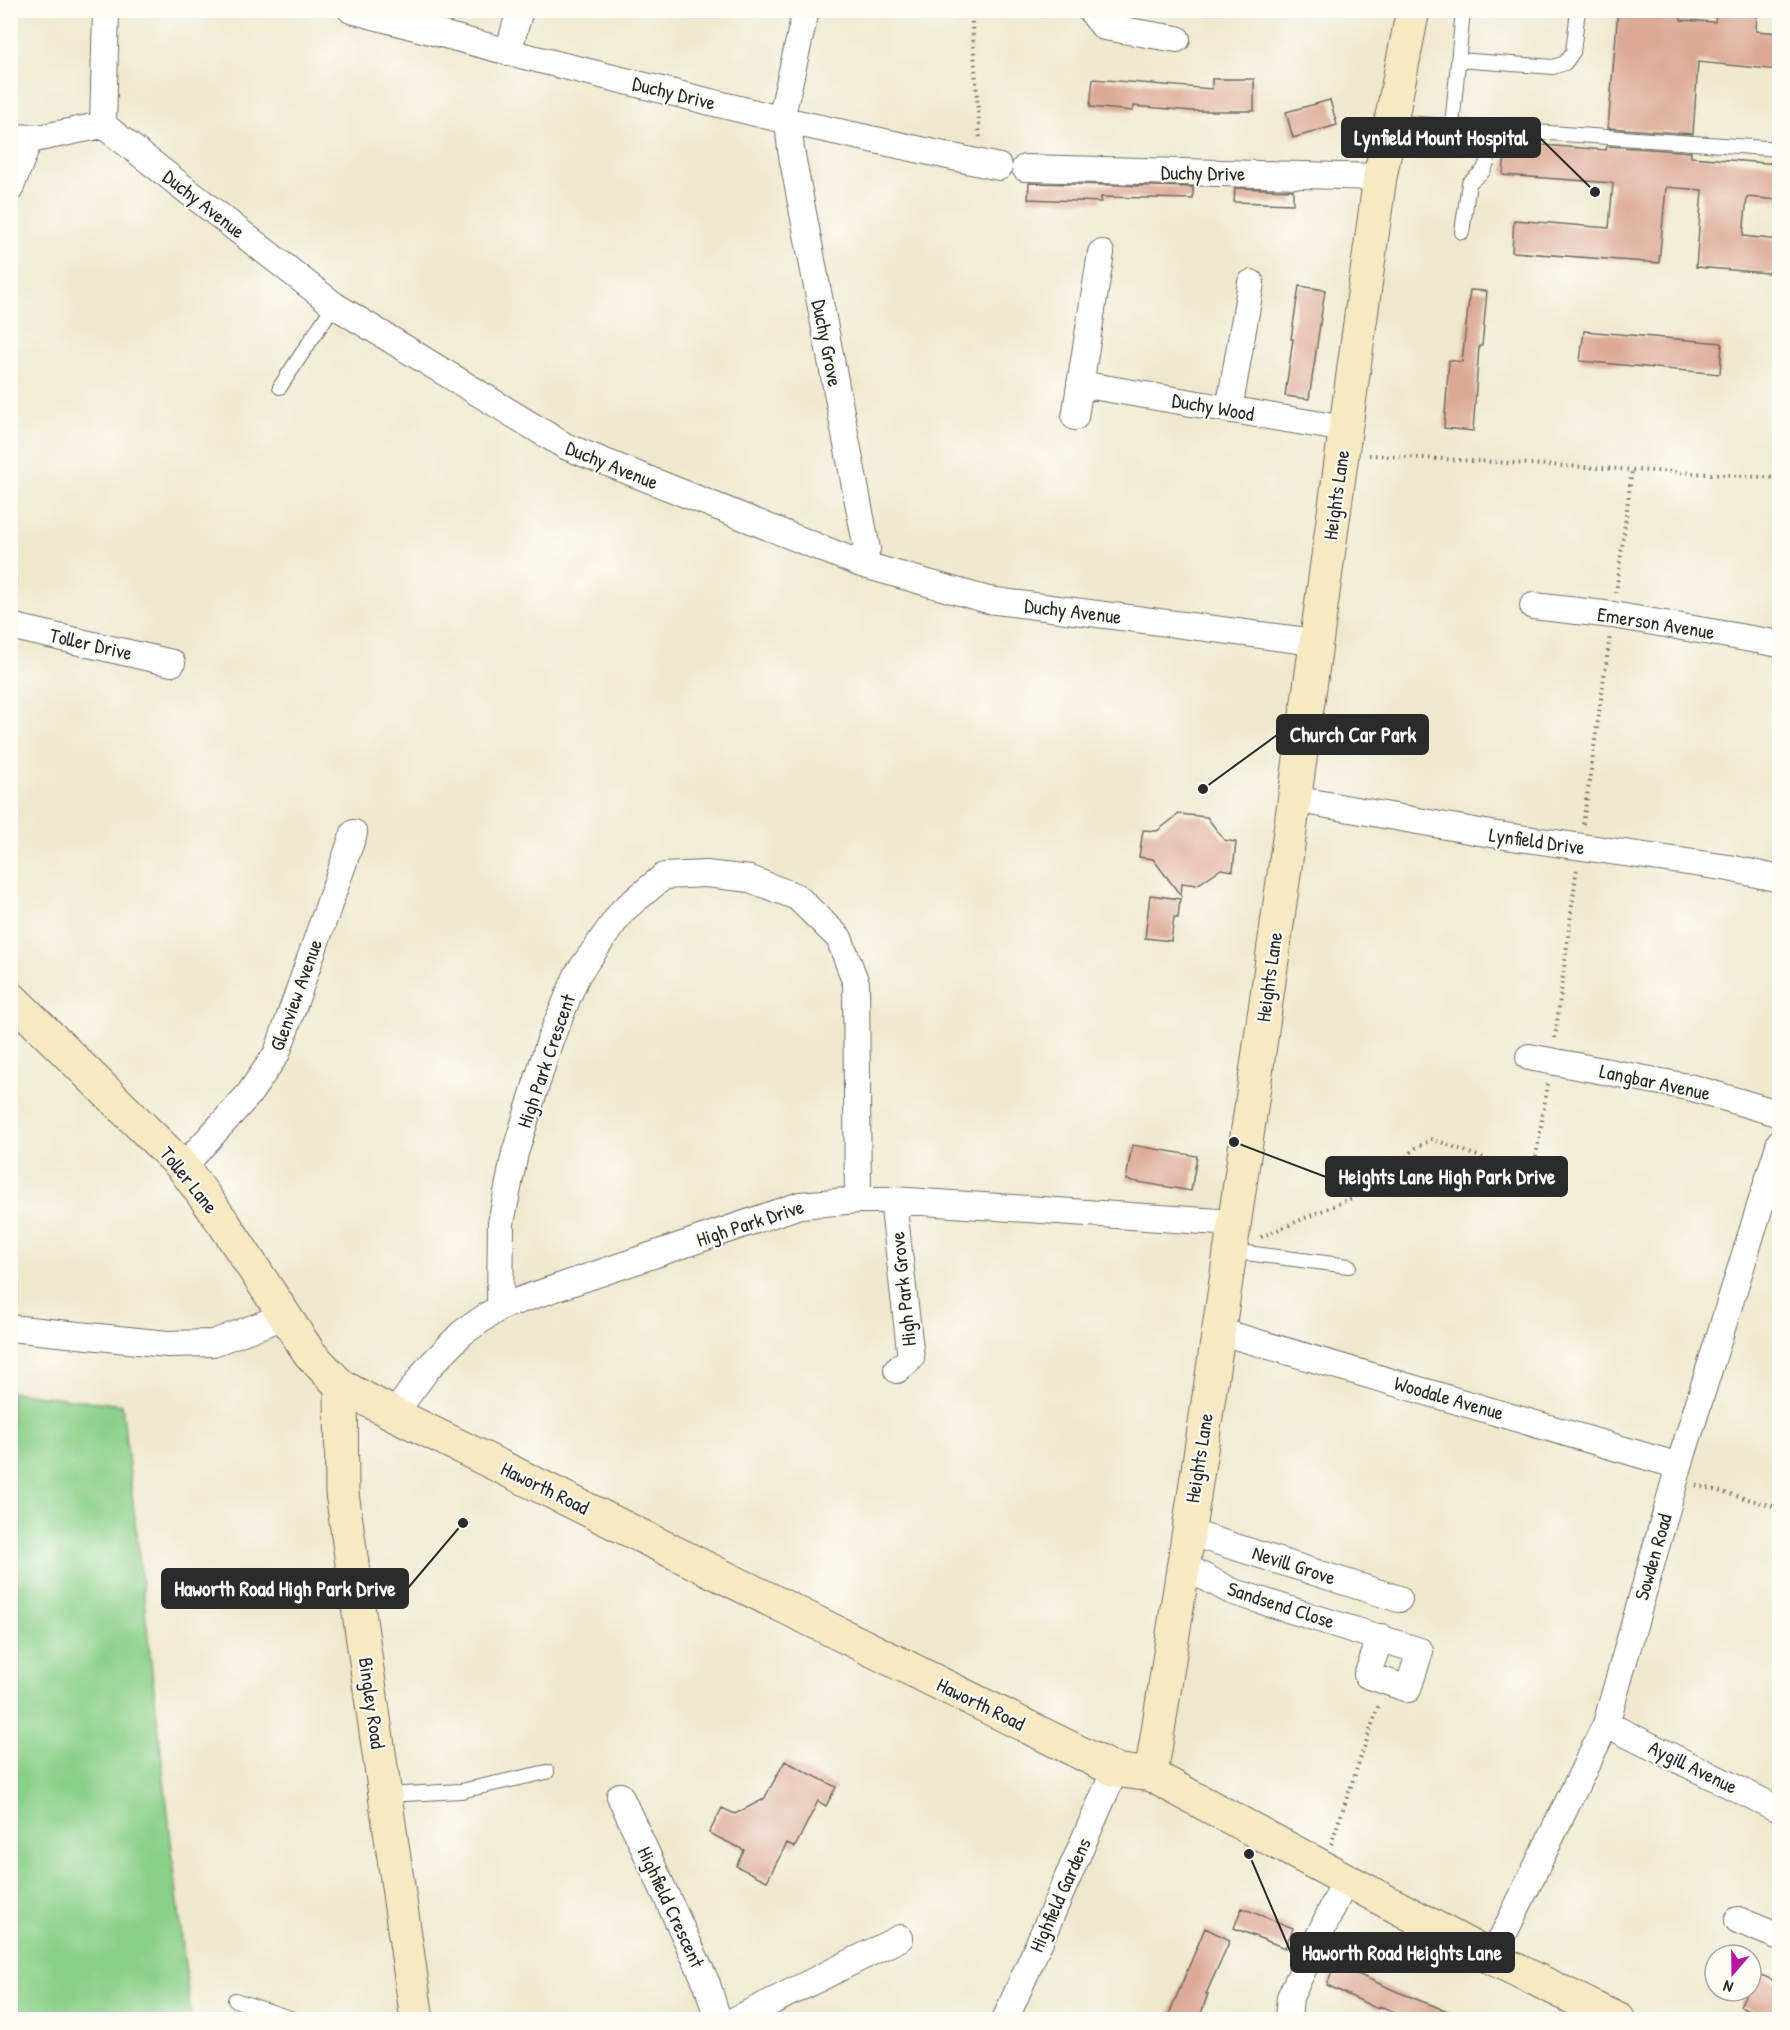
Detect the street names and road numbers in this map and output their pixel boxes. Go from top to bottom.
street label: Duchy Drive [630,69,718,116]
street label: Duchy Drive [1161,158,1245,187]
street label: Duchy Avenue [158,163,251,244]
street label: Duchy Grove [806,297,849,389]
street label: Duchy Wood [1170,386,1256,427]
street label: Duchy Avenue [562,434,662,495]
street label: Heights Lane [1316,448,1355,542]
street label: Duchy Avenue [1023,591,1123,630]
street label: Emerson Avenue [1596,600,1717,645]
street label: Toller Drive [47,621,135,666]
street label: Lynfield Drive [1488,820,1587,861]
street label: Heights Lane [1249,930,1288,1024]
street label: Glenview Avenue [263,935,328,1054]
street label: High Park Crescent [510,989,581,1131]
street label: Langbar Avenue [1597,1057,1713,1106]
street label: Toller Lane [154,1141,225,1219]
street label: High Park Drive [693,1192,807,1253]
street label: High Park Grove [883,1230,922,1348]
street label: Woodale Avenue [1391,1369,1507,1426]
street label: Heights Lane [1178,1411,1219,1505]
street label: Haworth Road [497,1455,594,1521]
street label: Sowden Road [1627,1510,1678,1603]
street label: Nevill Grove [1249,1538,1339,1591]
street label: Sandsend Close [1224,1575,1338,1635]
street label: Bingley Road [353,1656,392,1750]
street label: Haworth Road [933,1671,1030,1737]
street label: Aygill Avenue [1644,1733,1742,1800]
street label: Highfield Gardens [1022,1833,1097,1956]
street label: Highfield Crescent [632,1842,712,1973]

